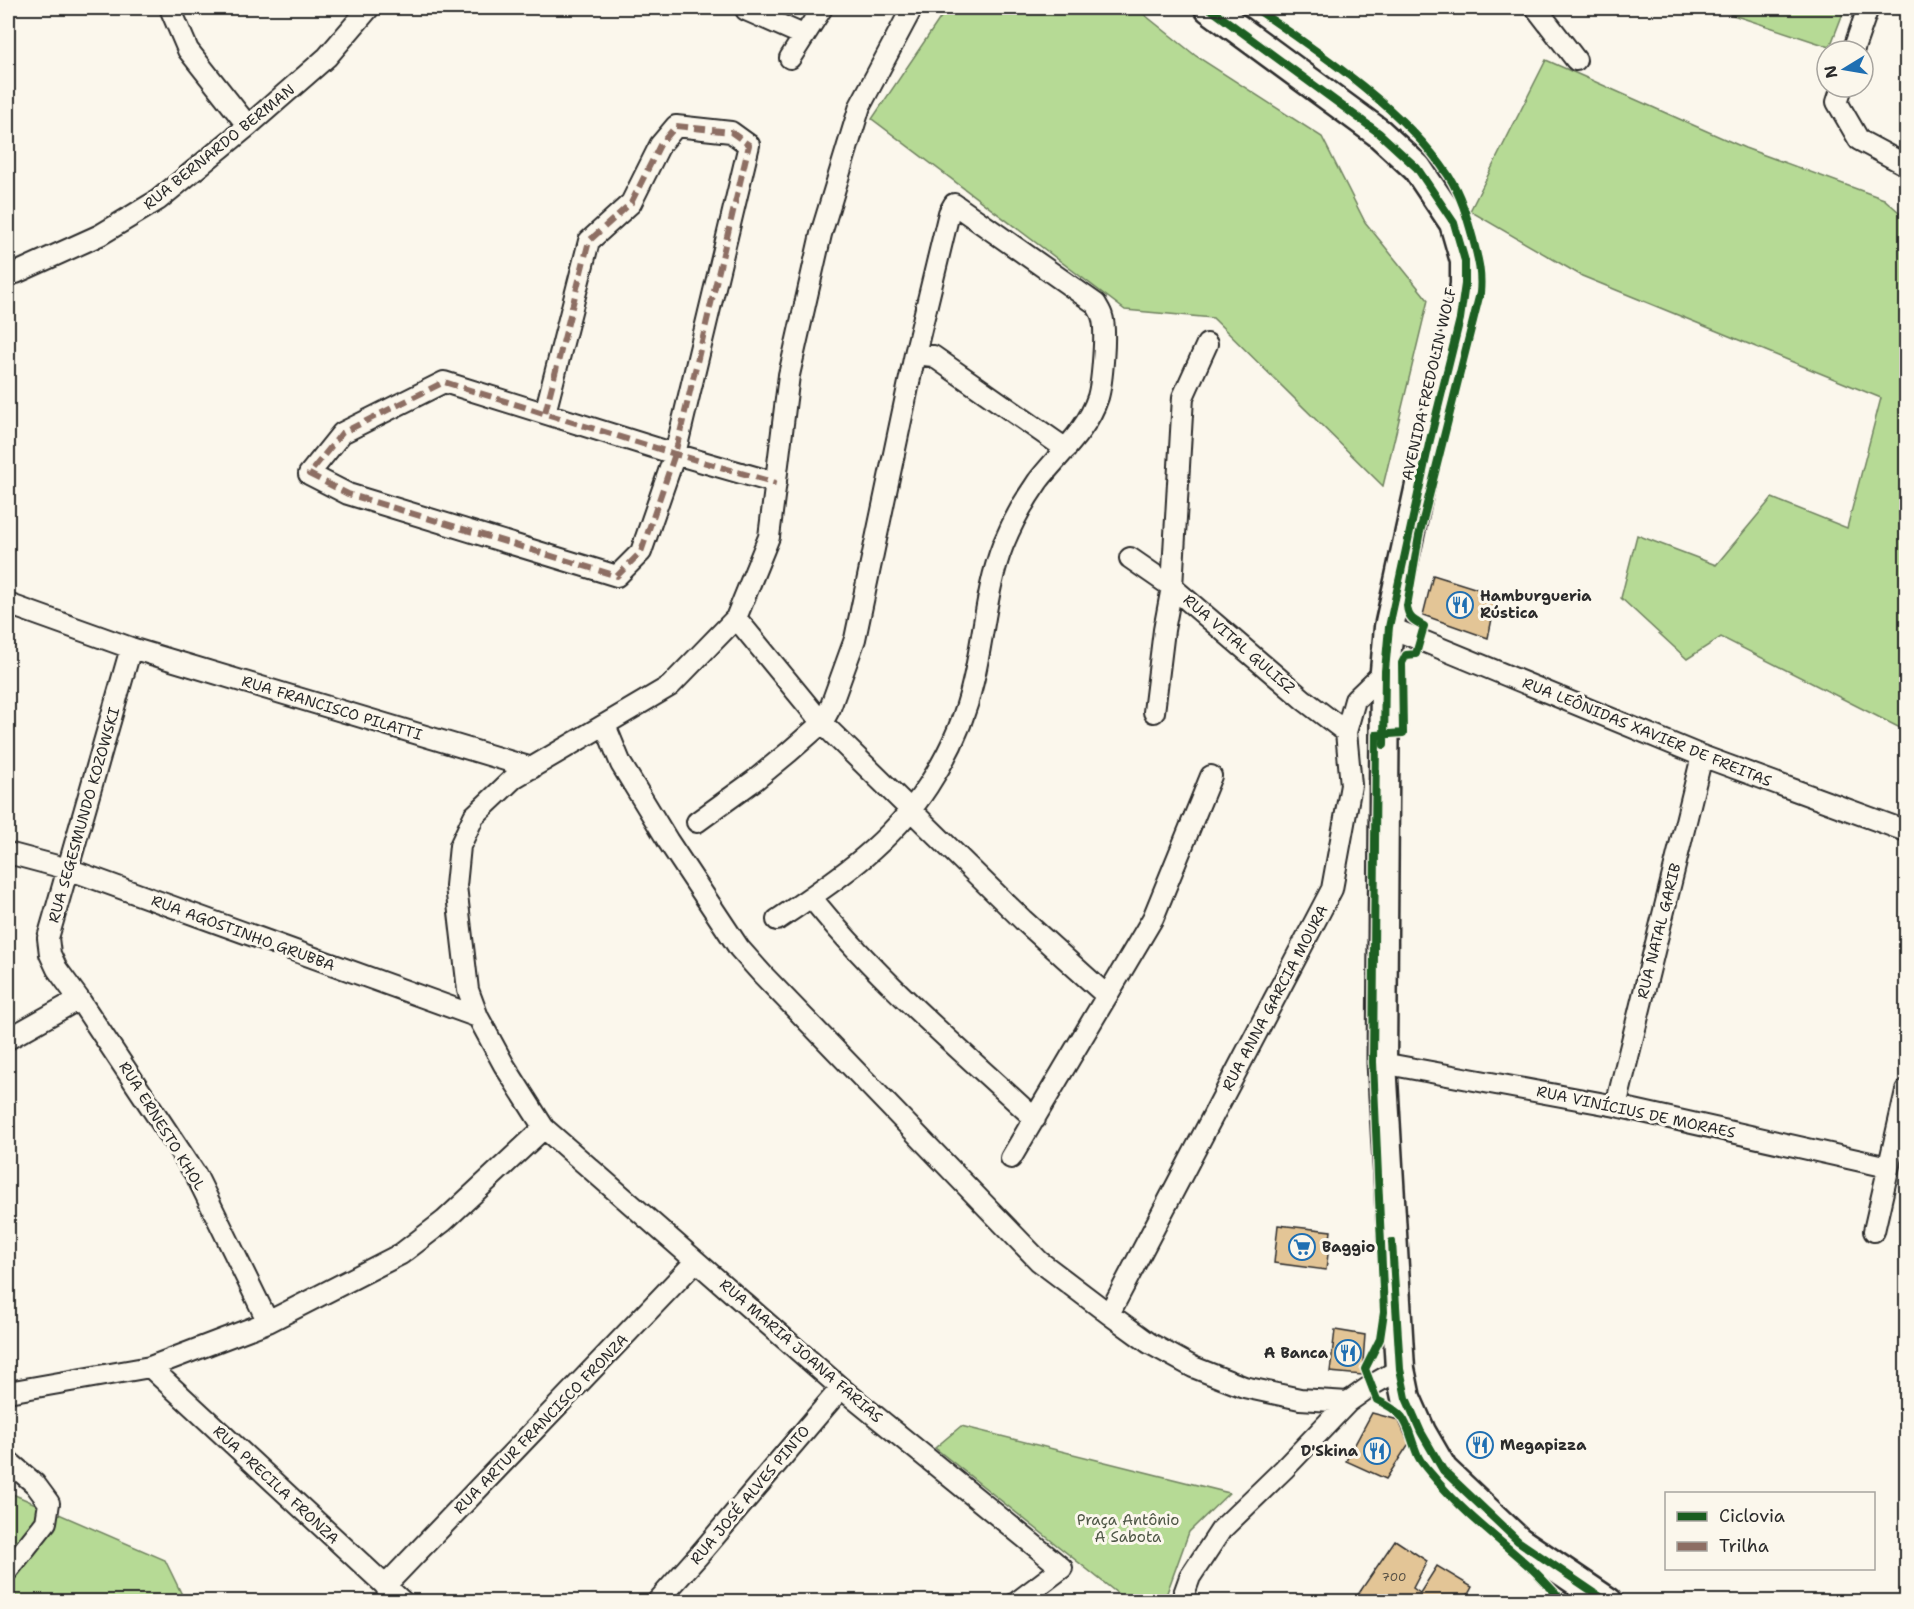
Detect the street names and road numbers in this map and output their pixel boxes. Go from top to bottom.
street label: RUA BERNARDO BERMAN [139,80,299,214]
street label: AVENIDA FREDOLIN WOLF [1397,286,1461,482]
street label: RUA VITAL GULISZ [1179,590,1299,698]
street label: RUA FRANCISCO PILATTI [239,671,425,745]
street label: RUA LEÔNIDAS XAVIER DE FREITAS [1519,672,1775,791]
street label: RUA SEGESMUNDO KOZOWSKI [44,705,124,925]
street label: RUA NATAL GARIB [1632,861,1686,1001]
street label: RUA AGOSTINHO GRUBBA [148,890,338,976]
street label: RUA ANNA GARCIA MOURA [1217,902,1333,1094]
street label: RUA ERNESTO KHOL [114,1058,210,1194]
street label: RUA VINÍCIUS DE MORAES [1535,1080,1738,1143]
street label: RUA MARIA JOANA FARIAS [715,1275,887,1427]
street label: RUA ARTUR FRANCISCO FRONZA [450,1330,633,1518]
street label: RUA PRECILA FRONZA [209,1421,343,1549]
street label: RUA JOSÉ ALVES PINTO [685,1421,814,1569]

